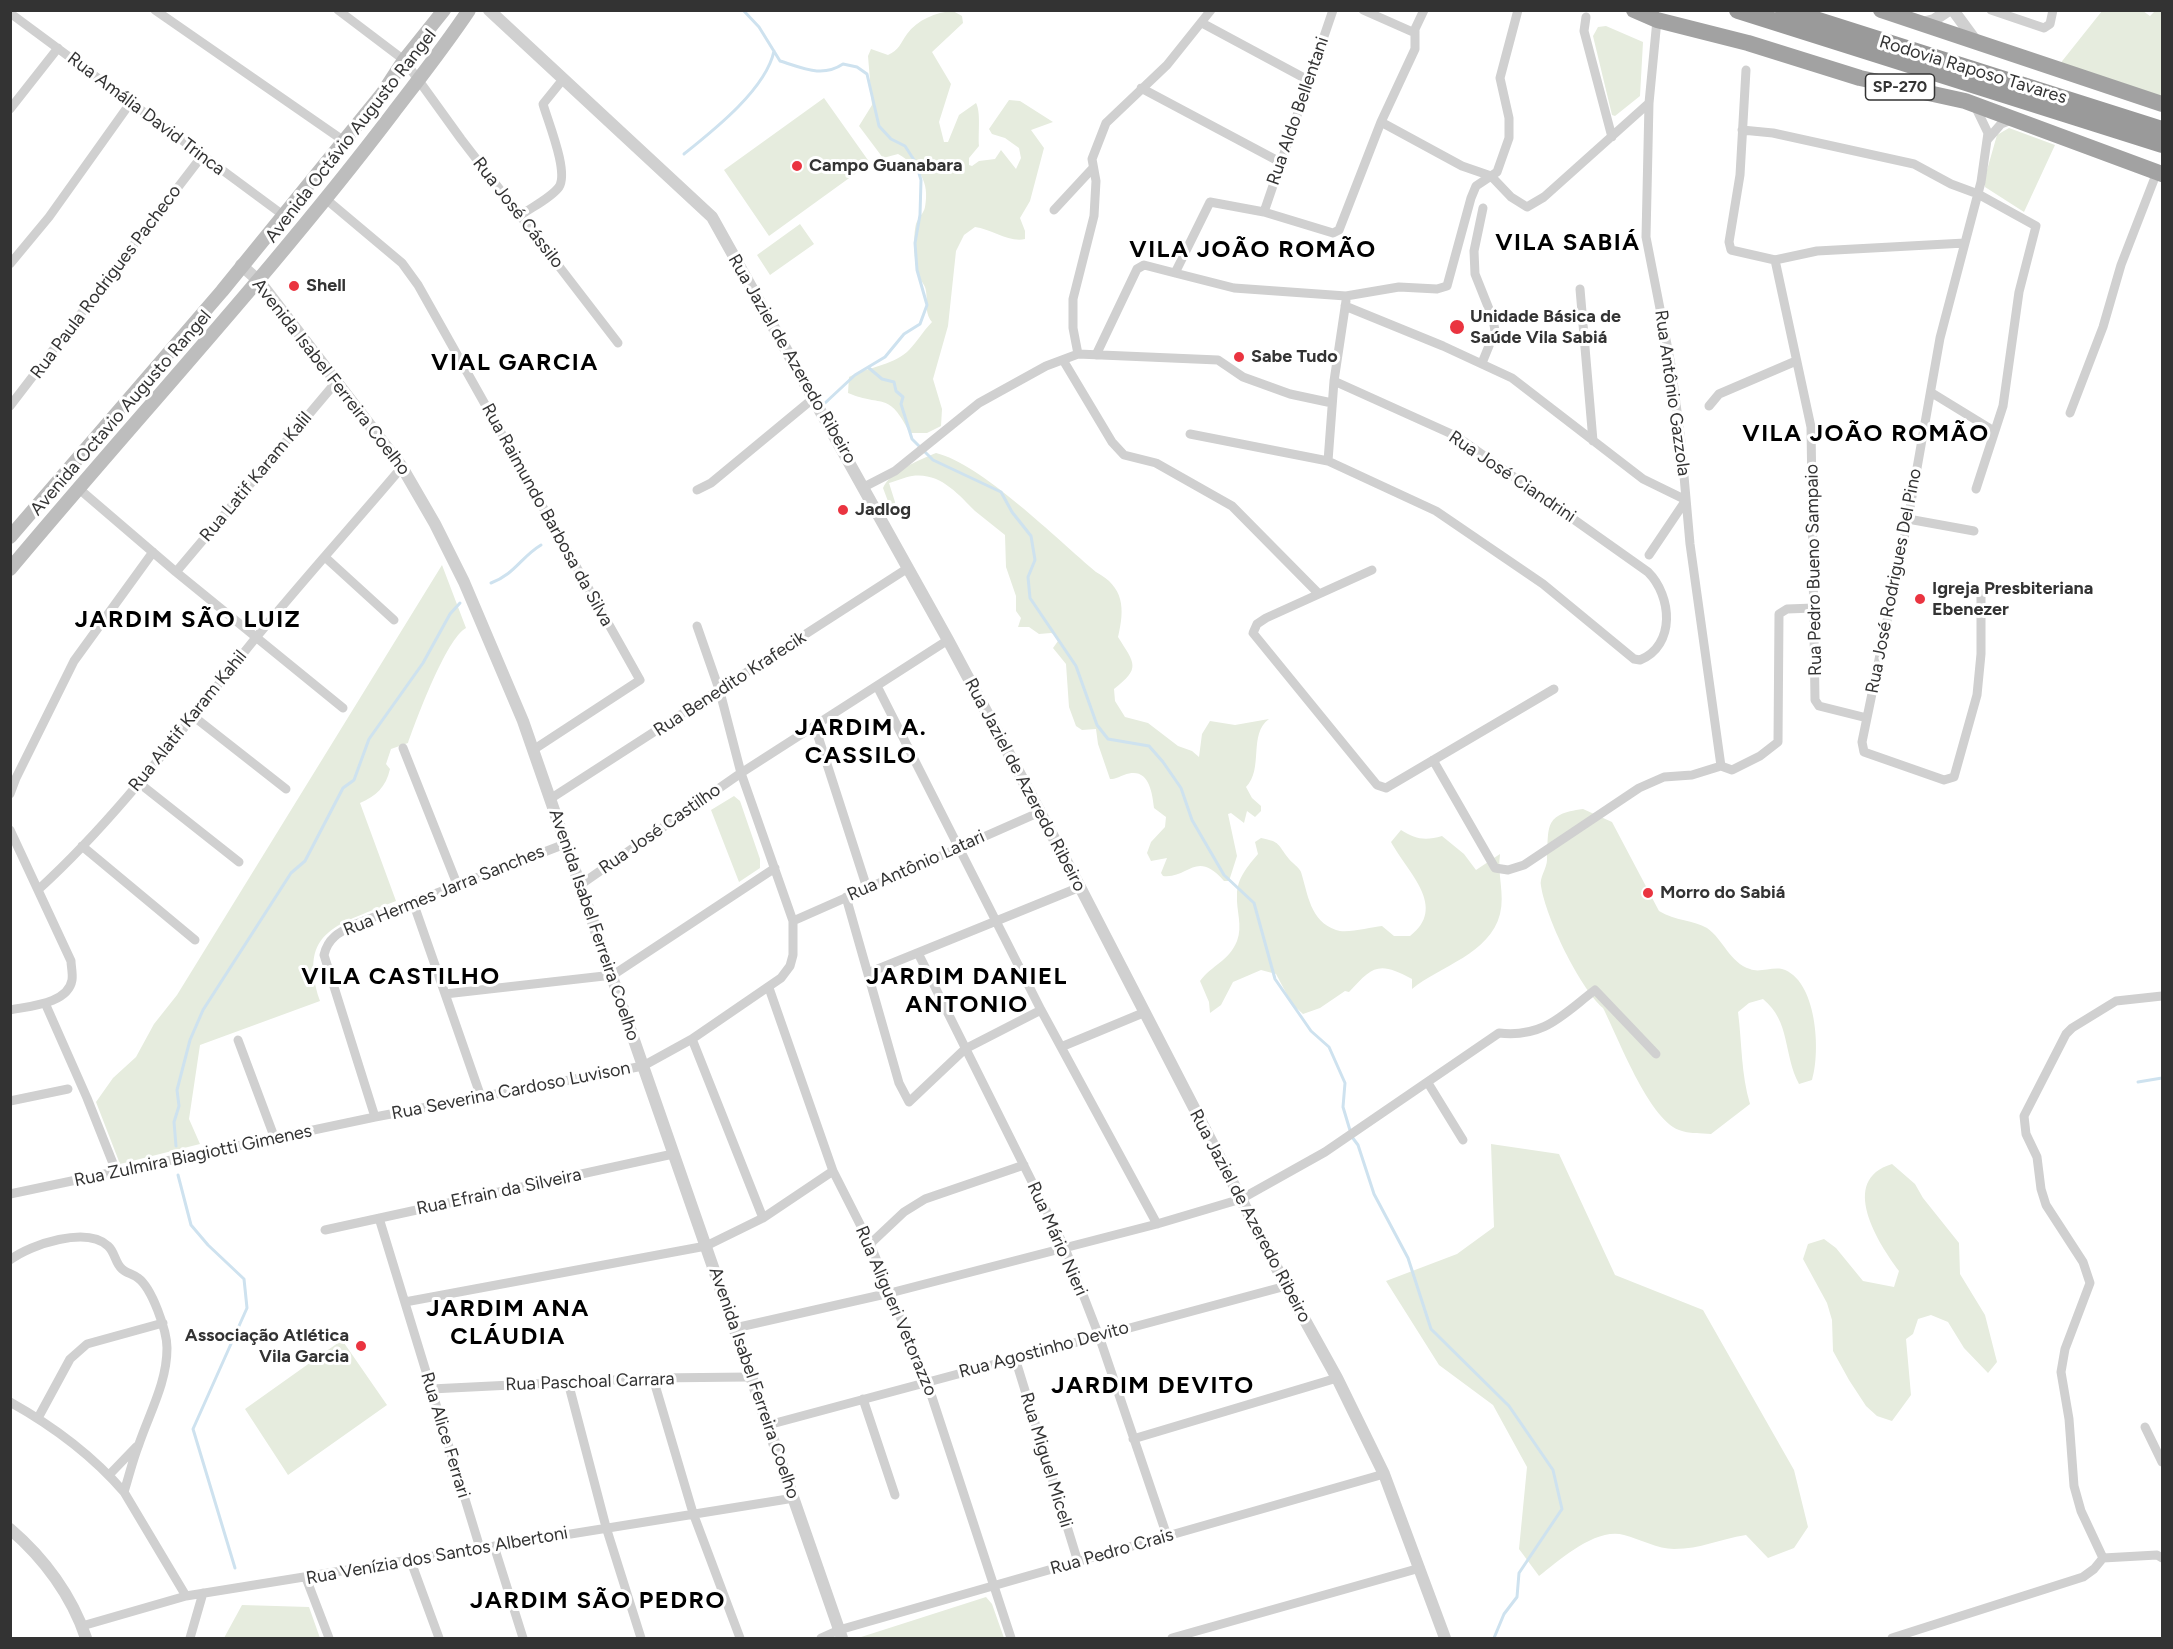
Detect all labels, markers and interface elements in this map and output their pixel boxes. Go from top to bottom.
street label: Avenida Octávio Augusto Rangel [261,25,441,247]
street label: Rodovia Raposo Tavares [1877,31,2069,109]
street label: Rua Aldo Bellentani [1263,34,1333,188]
street label: Rua Amália David Trinca [63,48,229,180]
road number: SP-270 [1866,74,1934,100]
street label: Rua José Cássilo [468,153,568,273]
place label: Campo Guanabara [809,155,963,177]
marker: Campo Guanabara [790,159,804,173]
street label: Rua Paula Rodrigues Pacheco [26,181,186,383]
district label: VILA SABIÁ [1495,229,1641,257]
district label: VILA JOÃO ROMÃO [1129,236,1377,264]
street label: Rua Jaziel de Azeredo Ribeiro [723,250,861,468]
street label: Avenida Isabel Ferreira Coelho [247,274,415,480]
place label: Shell [306,275,346,297]
marker: Shell [287,279,301,293]
street label: Avenida Octavio Augusto Rangel [26,306,216,520]
place label: Unidade Básica de Saúde Vila Sabiá [1470,306,1621,348]
street label: Rua Antônio Gazzola [1650,309,1694,477]
marker: Unidade Básica de Saúde Vila Sabiá [1448,318,1466,336]
place label: Sabe Tudo [1251,346,1338,368]
district label: VIAL GARCIA [431,349,599,377]
marker: Sabe Tudo [1232,350,1246,364]
street label: Rua Raimundo Barbosa da Silva [477,400,617,630]
street label: Rua Latif Karam Kalil [195,408,317,546]
district label: VILA JOÃO ROMÃO [1742,420,1990,448]
street label: Rua José Ciandrini [1444,426,1580,528]
street label: Rua Pedro Bueno Sampaio [1801,464,1827,676]
street label: Rua José Rodrigues Del Pino [1862,467,1926,695]
place label: Jadlog [855,499,911,521]
marker: Jadlog [836,503,850,517]
place label: Igreja Presbiteriana Ebenezer [1932,578,2093,620]
marker: Igreja Presbiteriana Ebenezer [1913,592,1927,606]
district label: JARDIM SÃO LUIZ [75,606,301,634]
street label: Rua Benedito Krafecik [650,627,810,741]
street label: Rua Alatif Karam Kahil [124,646,252,796]
street label: Rua Jaziel de Azeredo Ribeiro [960,675,1090,895]
district label: JARDIM A. CASSILO [795,714,927,770]
street label: Rua José Castilho [595,779,725,879]
street label: Avenida Isabel Ferreira Coelho [544,806,644,1044]
street label: Rua Antônio Latari [844,826,988,906]
street label: Rua Hermes Jarra Sanches [340,841,548,941]
place label: Morro do Sabiá [1660,882,1785,904]
marker: Morro do Sabiá [1641,886,1655,900]
district label: VILA CASTILHO [301,963,501,991]
district label: JARDIM DANIEL ANTONIO [866,963,1068,1019]
street label: Rua Severina Cardoso Luvison [390,1057,632,1125]
street label: Rua Jaziel de Azeredo Ribeiro [1185,1106,1315,1326]
street label: Rua Zulmira Biagiotti Gimenes [72,1120,314,1192]
street label: Rua Efrain da Silveira [415,1164,583,1220]
street label: Rua Mário Nieri [1022,1179,1092,1299]
street label: Rua Aligueri Vetorazzo [850,1223,942,1399]
street label: Avenida Isabel Ferreira Coelho [704,1264,804,1502]
district label: JARDIM ANA CLÁUDIA [426,1295,590,1351]
street label: Rua Agostinho Devito [957,1317,1131,1383]
place label: Associação Atlética Vila Garcia [185,1325,349,1368]
marker: Associação Atlética Vila Garcia [354,1339,368,1353]
street label: Rua Paschoal Carrara [505,1368,675,1396]
street label: Rua Alice Ferrari [416,1370,474,1500]
district label: JARDIM DEVITO [1051,1372,1255,1400]
street label: Rua Miguel Miceli [1015,1390,1077,1530]
street label: Rua Venízia dos Santos Albertoni [304,1522,570,1590]
street label: Rua Pedro Crais [1048,1524,1176,1580]
district label: JARDIM SÃO PEDRO [470,1587,726,1615]

